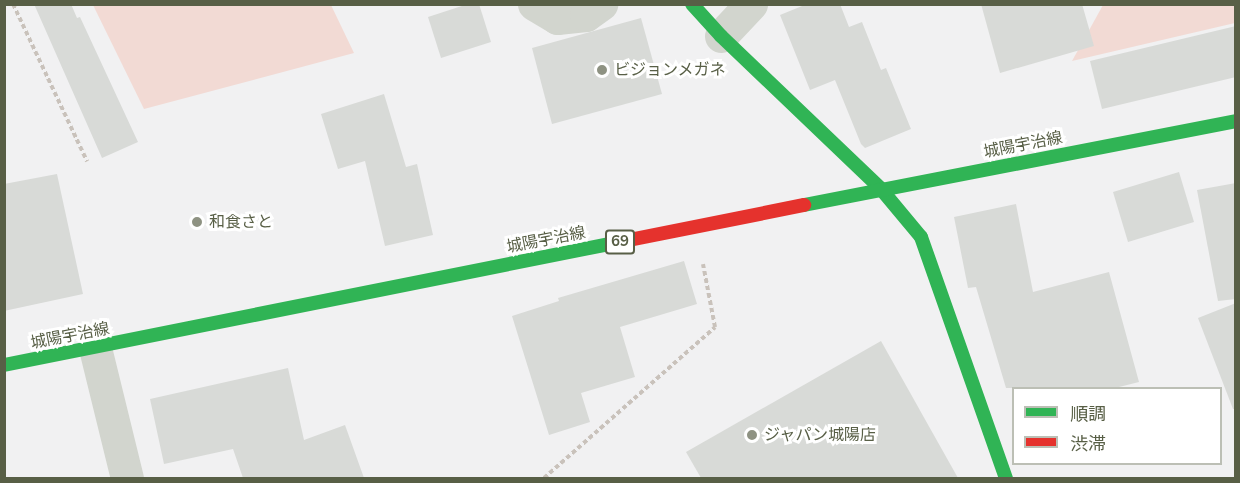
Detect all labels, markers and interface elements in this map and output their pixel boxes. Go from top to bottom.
place label: ビジョンメガネ [614,60,726,80]
marker: ビジョンメガネ [595,63,609,77]
street label: 城陽宇治線 [982,128,1064,162]
place label: 和食さと [209,212,273,232]
marker: 和食さと [190,215,204,229]
street label: 城陽宇治線 [505,223,587,257]
road number: 69 [605,230,635,254]
street label: 城陽宇治線 [29,319,111,353]
legend [1012,387,1222,465]
text: 順調 [1070,402,1106,426]
place label: ジャパン城陽店 [764,425,876,445]
marker: ジャパン城陽店 [745,428,759,442]
text: 渋滞 [1070,432,1106,456]

